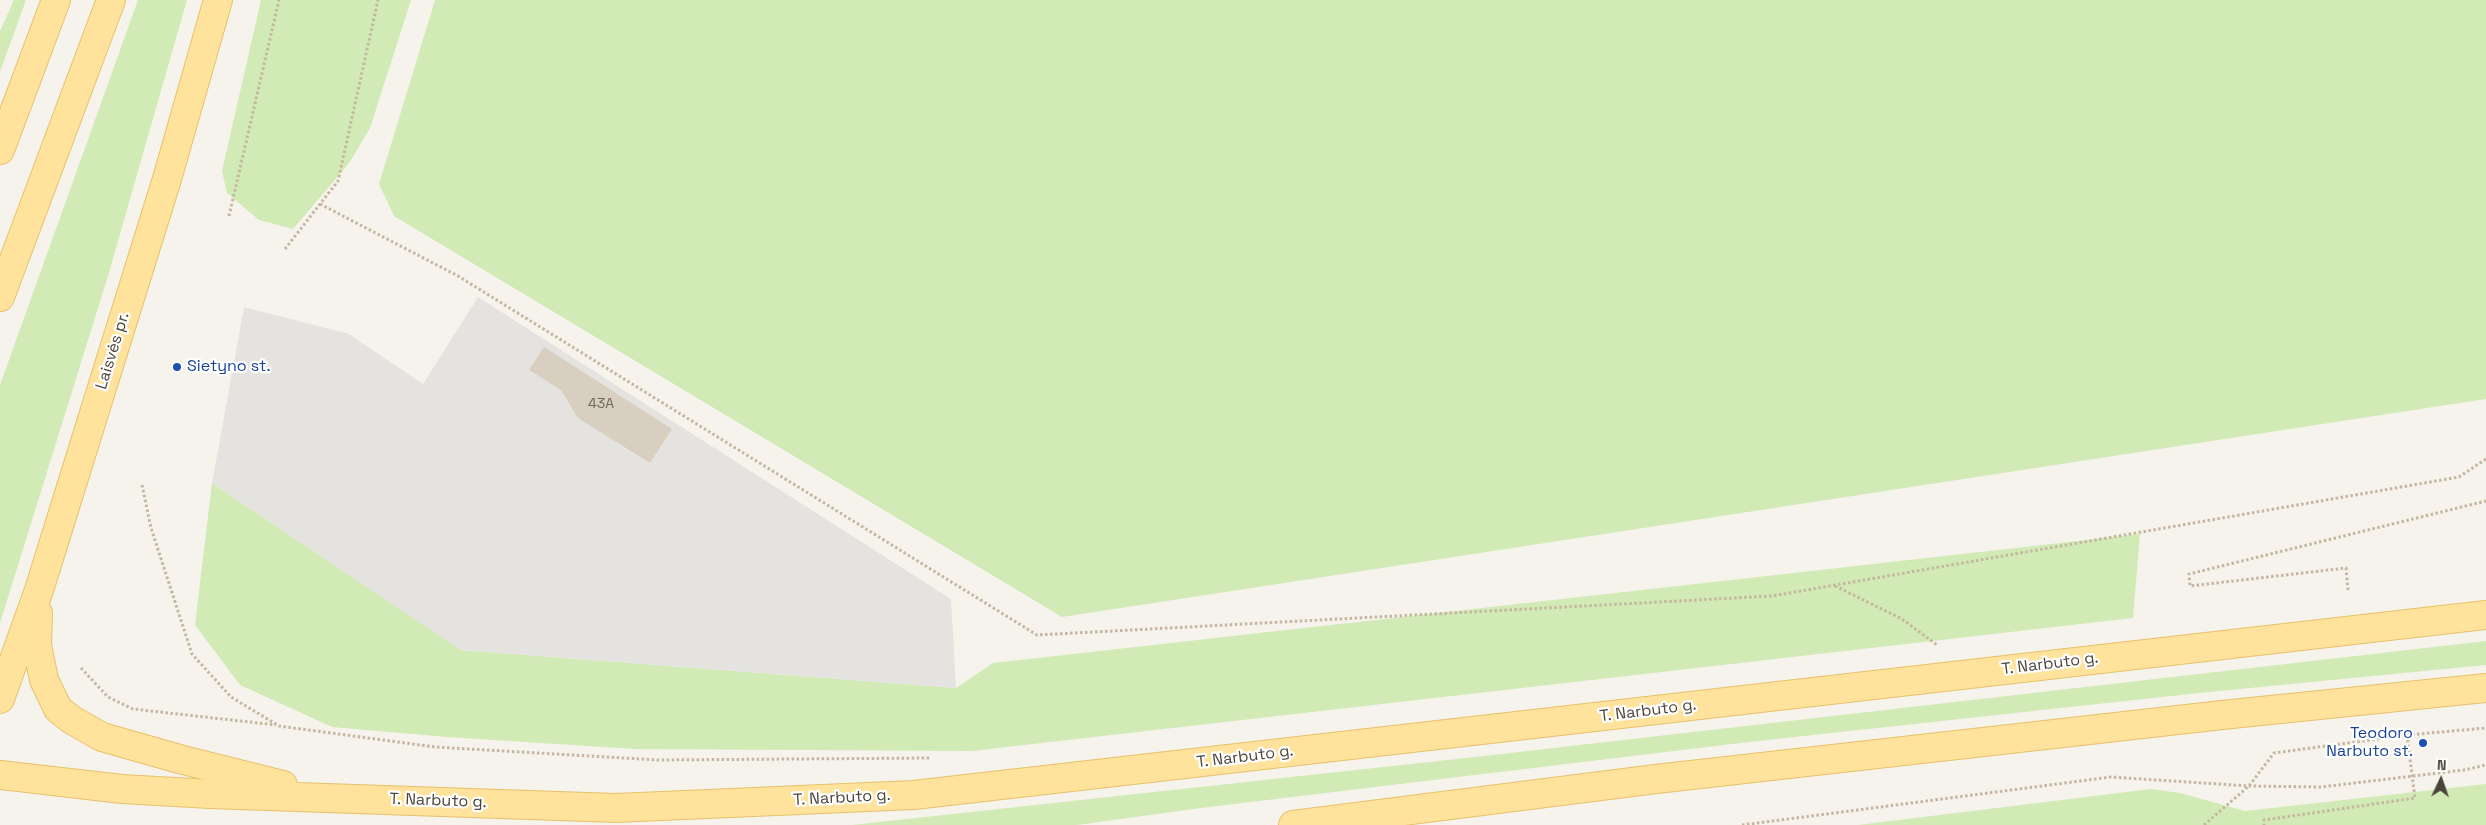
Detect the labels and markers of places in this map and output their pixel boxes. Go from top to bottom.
place label: Sietyno st. [187,357,271,377]
marker: Sietyno st. [171,361,183,373]
place label: Teodoro Narbuto st. [2326,724,2413,762]
marker: Teodoro Narbuto st. [2417,737,2429,749]

